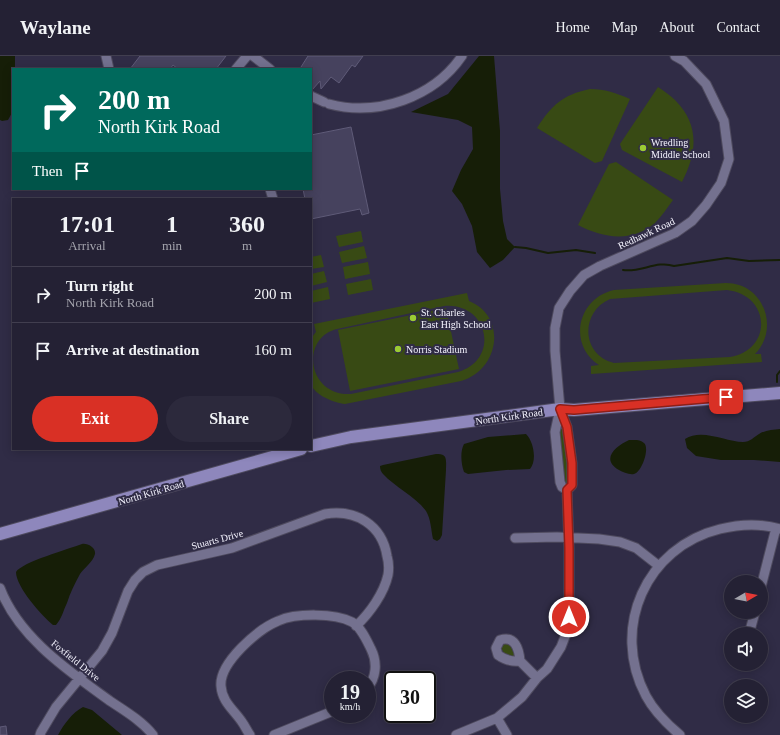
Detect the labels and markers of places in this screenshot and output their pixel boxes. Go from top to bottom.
place label: Wredling Middle School [651,137,710,160]
marker: Wredling Middle School [638,143,648,153]
place label: St. Charles East High School [421,307,491,330]
marker: St. Charles East High School [408,313,418,323]
marker: Norris Stadium [393,344,403,354]
place label: Norris Stadium [406,344,468,355]
pin [709,380,743,414]

